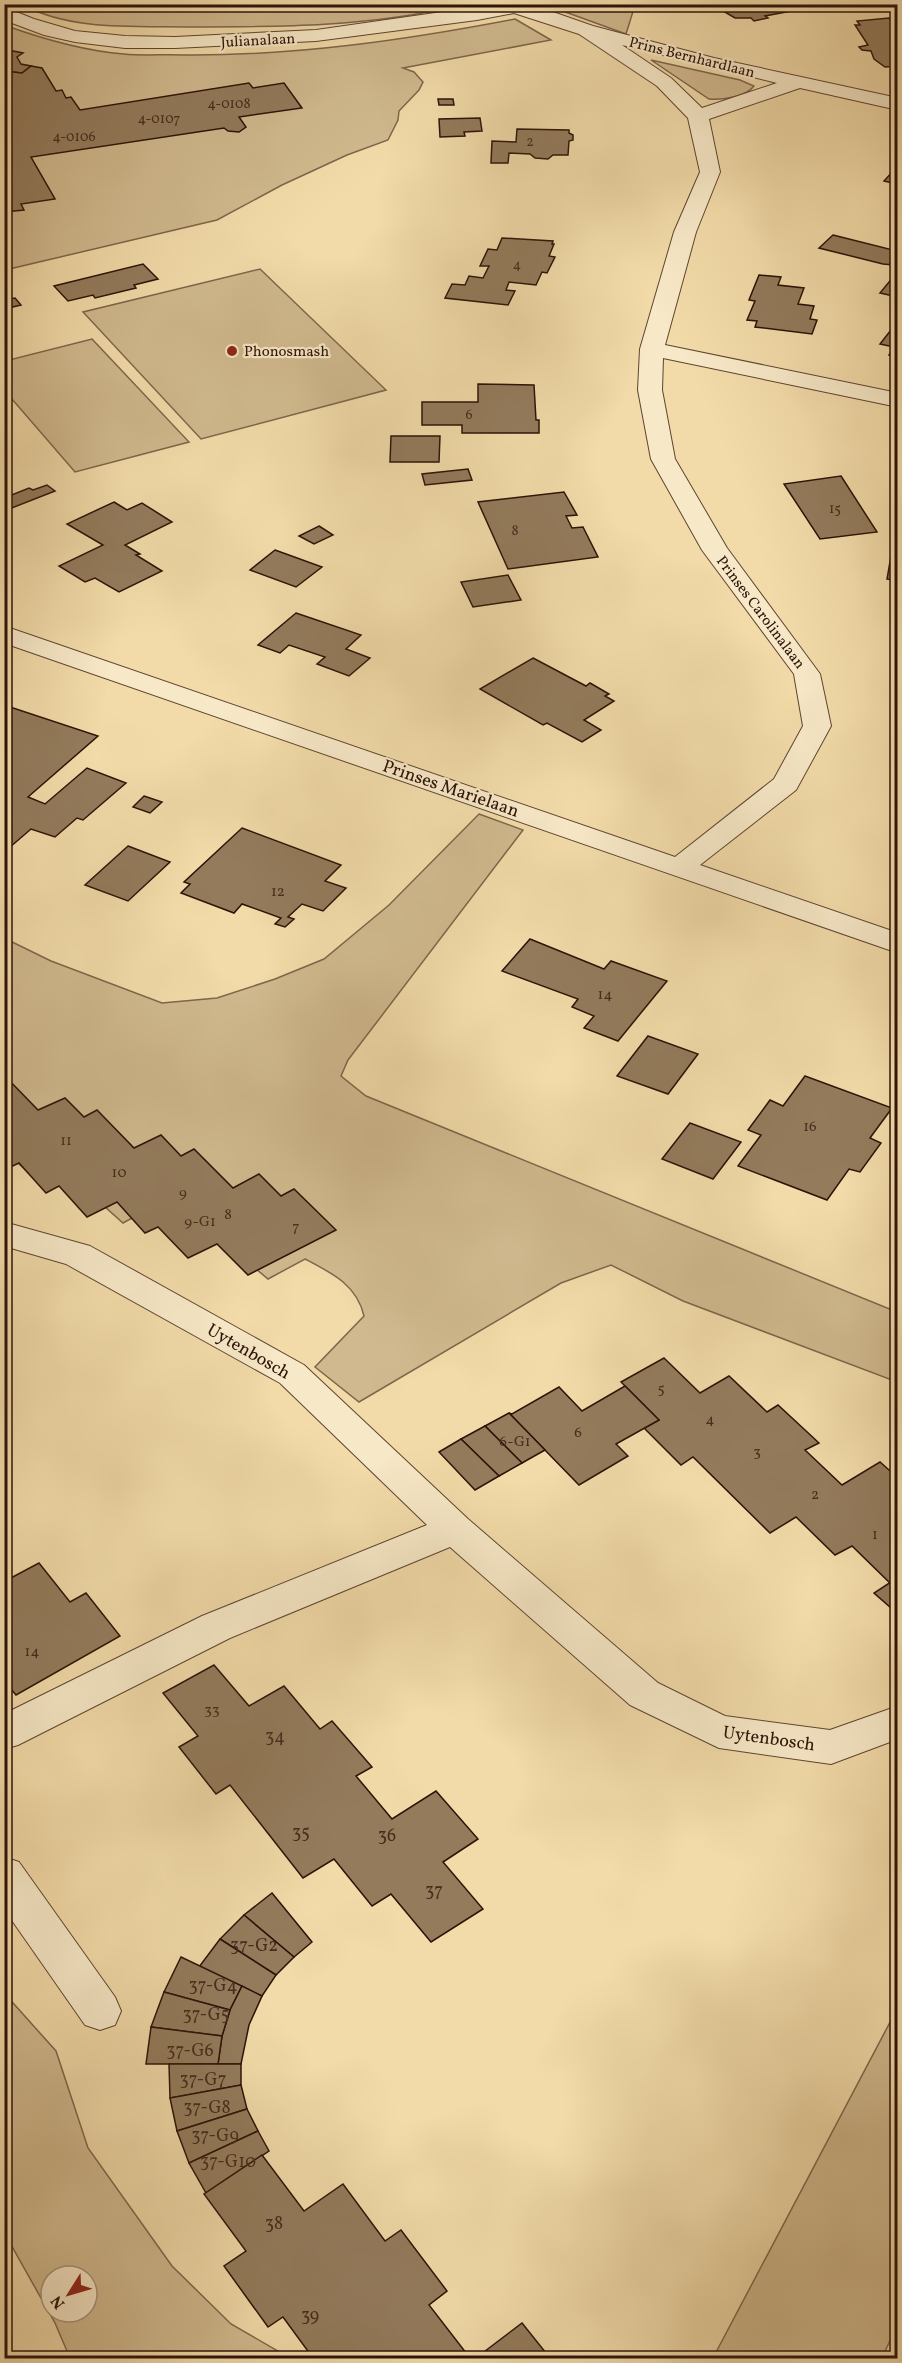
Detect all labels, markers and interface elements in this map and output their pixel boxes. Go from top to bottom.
street label: Julianalaan [220,29,296,54]
street label: Prins Bernhardlaan [626,33,757,84]
house number: 4-0108 [207,95,251,114]
house number: 4-0107 [138,110,181,129]
house number: 4-0106 [52,128,96,147]
house number: 2 [526,133,534,152]
house number: 4 [513,256,521,275]
place label: Phonosmash [244,342,329,363]
marker: Phonosmash [225,344,239,358]
house number: 6 [465,406,473,425]
house number: 15 [829,500,841,519]
house number: 8 [511,522,519,541]
street label: Prinses Carolinalaan [710,552,809,674]
street label: Prinses Marielaan [379,754,522,825]
house number: 12 [271,882,285,903]
house number: 14 [598,985,612,1006]
house number: 16 [803,1117,817,1138]
house number: 11 [60,1131,72,1152]
house number: 10 [112,1163,126,1184]
house number: 9 [179,1183,187,1204]
house number: 8 [224,1205,232,1226]
house number: 9-G1 [184,1212,216,1233]
house number: 7 [292,1217,300,1238]
street label: Uytenbosch [202,1318,295,1386]
house number: 5 [657,1379,665,1400]
house number: 4 [706,1410,715,1431]
house number: 6 [574,1423,582,1444]
house number: 6-G1 [499,1432,531,1453]
house number: 3 [753,1442,761,1463]
house number: 2 [811,1485,819,1506]
house number: 1 [872,1525,878,1546]
house number: 14 [25,1642,39,1663]
house number: 33 [204,1700,220,1721]
street label: Uytenbosch [721,1721,817,1758]
house number: 34 [265,1725,285,1750]
house number: 35 [292,1821,310,1846]
house number: 36 [378,1824,396,1849]
house number: 37 [425,1879,443,1904]
house number: 37-G2 [230,1934,278,1959]
house number: 37-G4 [188,1974,238,1999]
house number: 37-G5 [183,2003,229,2028]
house number: 37-G6 [166,2039,214,2064]
house number: 37-G7 [179,2068,227,2093]
house number: 37-G8 [183,2096,231,2121]
house number: 37-G9 [191,2124,239,2149]
house number: 37-G10 [200,2150,256,2175]
house number: 38 [265,2212,283,2237]
north arrow [39,2264,99,2324]
text: N [46,2290,71,2313]
house number: 39 [301,2304,319,2329]

